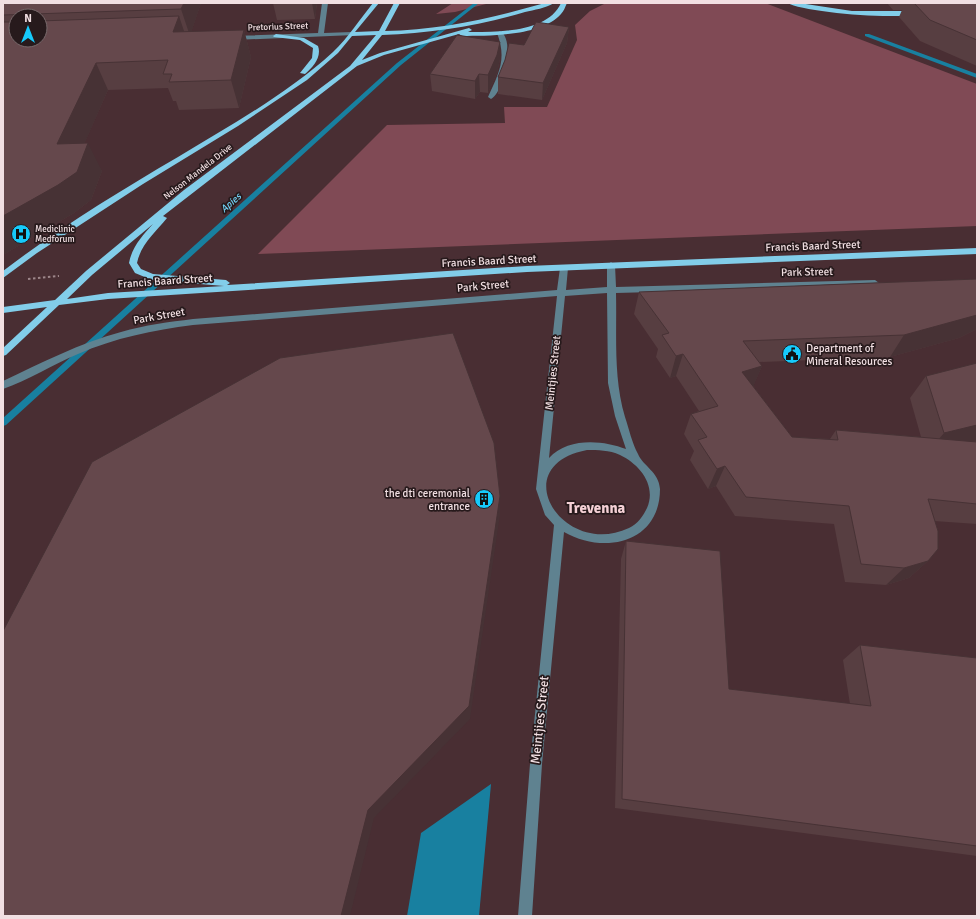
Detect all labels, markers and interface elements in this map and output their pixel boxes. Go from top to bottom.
north arrow [8,8,48,48]
text: N [24,12,32,25]
street label: Pretorius Street [248,20,308,34]
street label: Nelson Mandela Drive [161,141,235,202]
water label: Apies [218,190,245,215]
hospital icon: Mediclinic Medforum [10,223,32,245]
place label: Mediclinic Medforum [35,224,75,245]
street label: Francis Baard Street [765,238,861,254]
street label: Francis Baard Street [441,252,537,270]
street label: Park Street [781,265,833,279]
street label: Francis Baard Street [117,271,213,291]
street label: Park Street [456,277,510,295]
street label: Park Street [132,305,186,327]
street label: Meintjies Street [543,335,563,411]
place label: Department of Mineral Resources [806,342,893,368]
public building icon: Department of Mineral Resources [781,343,803,365]
place label: the dti ceremonial entrance [385,487,470,513]
building icon: the dti ceremonial entrance [473,488,495,510]
district label: Trevenna [567,499,626,517]
street label: Meintjies Street [527,675,553,765]

